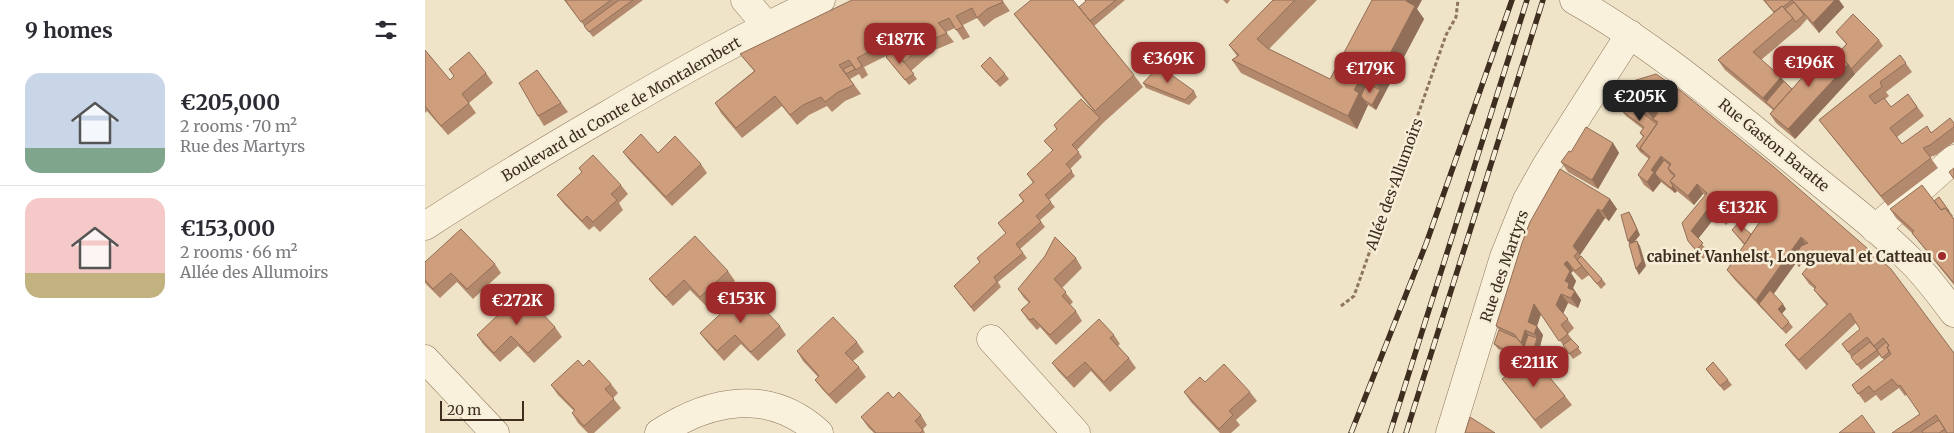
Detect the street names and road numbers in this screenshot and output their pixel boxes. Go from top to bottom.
street label: Boulevard du Comte de Montalembert [498,32,744,186]
street label: Rue Gaston Baratte [1715,94,1834,196]
street label: Allée des Allumoirs [1361,115,1427,254]
street label: Rue des Martyrs [1476,207,1532,325]

